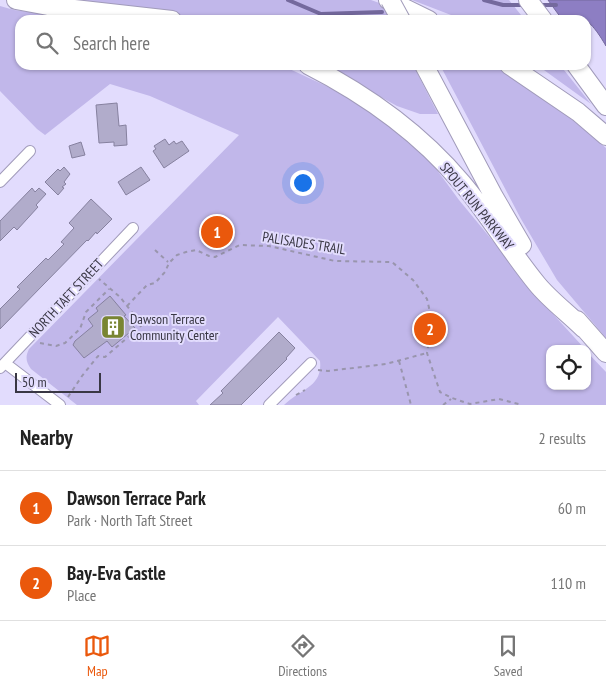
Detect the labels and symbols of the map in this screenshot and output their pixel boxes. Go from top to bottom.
street label: SPOUT RUN PARKWAY [436,159,518,254]
your location [290,170,316,196]
pin: 1 [201,213,233,251]
street label: PALISADES TRAIL [261,228,347,259]
street label: NORTH TAFT STREET [25,254,108,341]
place label: Dawson Terrace Community Center [130,310,219,344]
pin: 2 [414,310,446,348]
building icon: Dawson Terrace Community Center [100,314,126,340]
scale bar [15,370,101,393]

